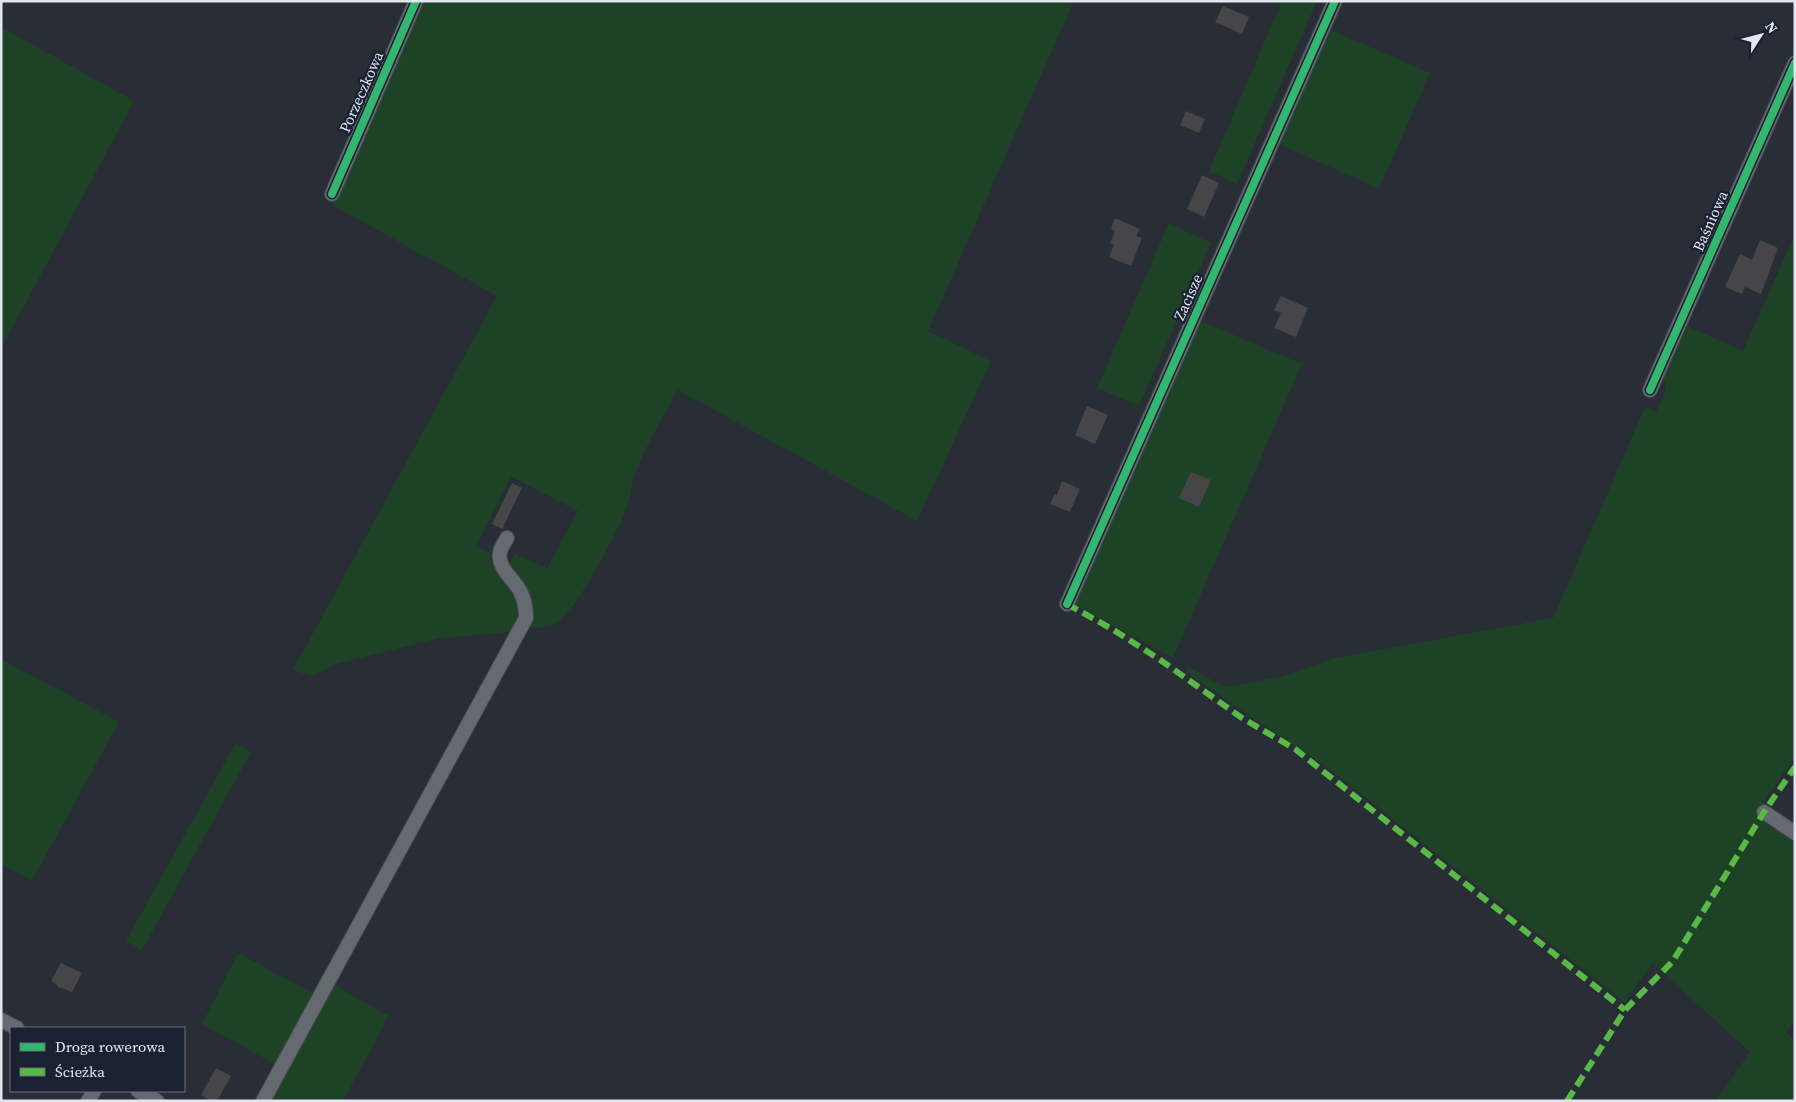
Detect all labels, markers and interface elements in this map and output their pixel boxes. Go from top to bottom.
north arrow [1736,10,1786,60]
text: N [1760,17,1783,37]
street label: Porzeczkowa [334,48,388,136]
street label: Baśniowa [1687,187,1733,255]
street label: Zacisze [1169,270,1208,324]
legend [10,1027,185,1092]
text: Droga rowerowa [55,1036,166,1057]
text: Ścieżka [55,1061,105,1082]

